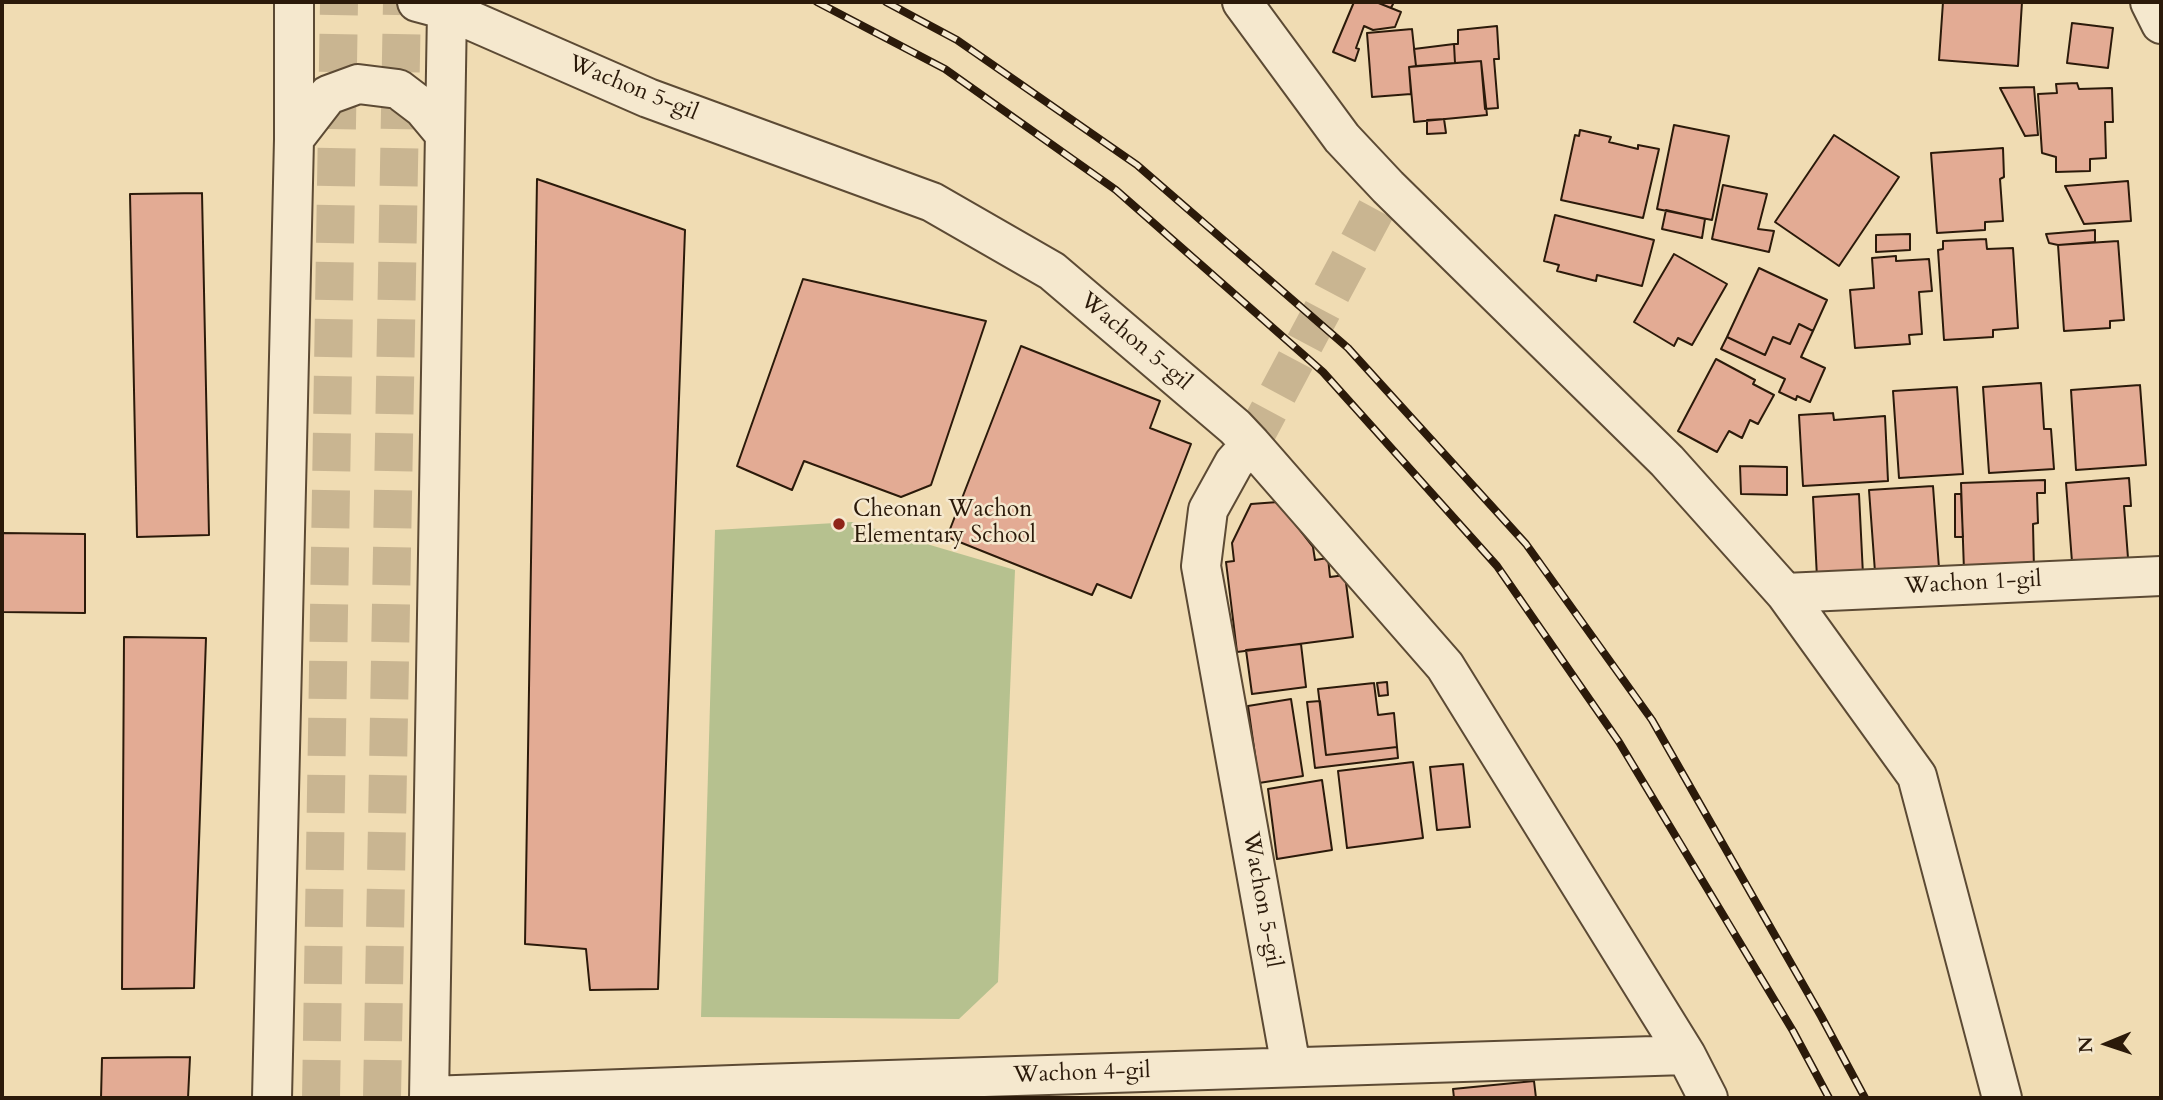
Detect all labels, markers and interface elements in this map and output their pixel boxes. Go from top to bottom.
street label: Wachon 5-gil [564,50,702,128]
street label: Wachon 5-gil [1074,287,1196,397]
place label: Cheonan Wachon Elementary School [853,497,1036,551]
marker: Cheonan Wachon Elementary School [831,516,847,532]
street label: Wachon 1-gil [1904,567,2042,601]
street label: Wachon 5-gil [1235,830,1287,970]
north arrow [2072,1009,2142,1079]
text: N [2073,1036,2099,1053]
street label: Wachon 4-gil [1013,1058,1151,1090]

